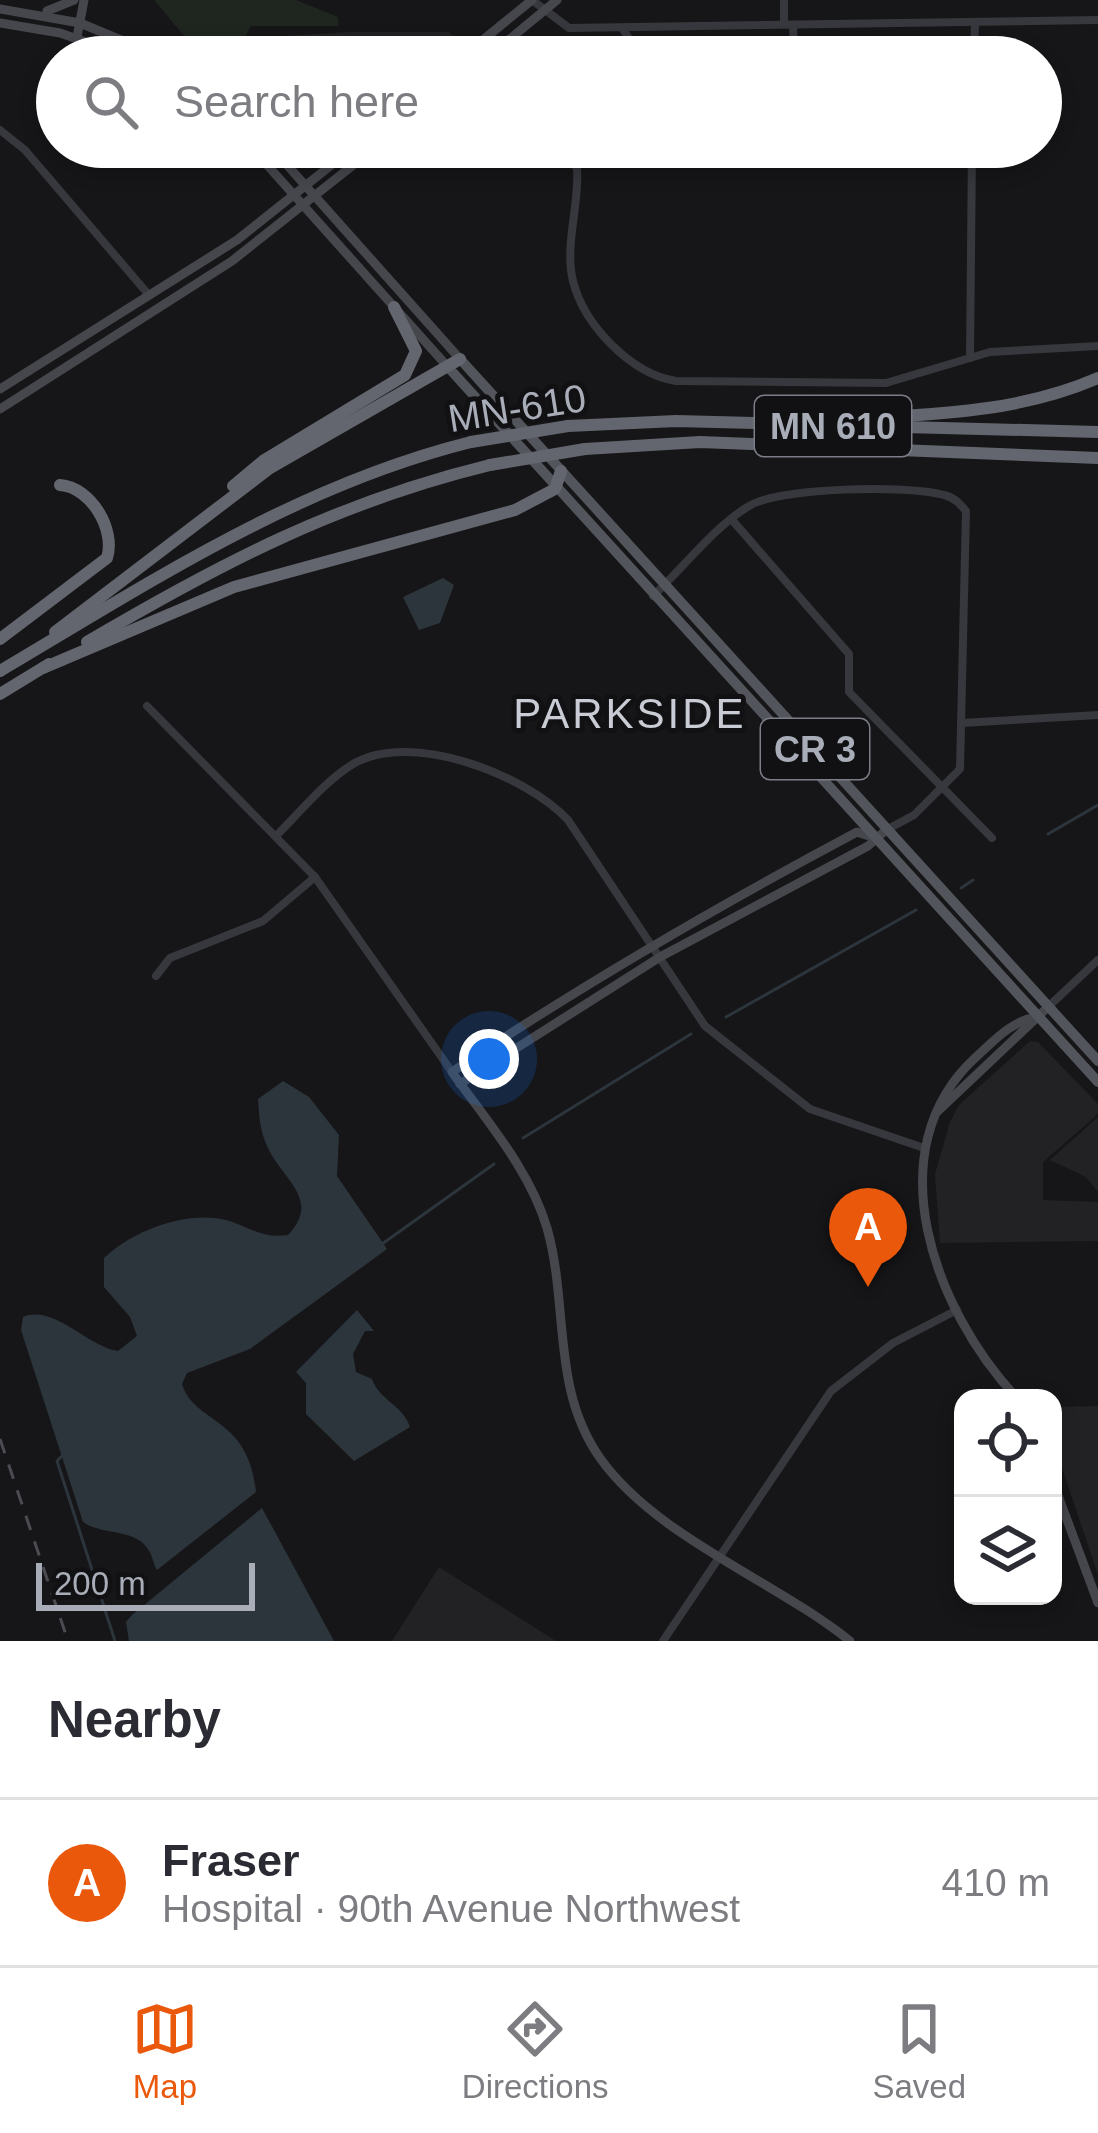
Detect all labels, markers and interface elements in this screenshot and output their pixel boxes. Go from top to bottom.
search box [36,36,1062,168]
icon: search [78,69,144,135]
text: Search here [174,76,419,127]
street label: MN-610 [445,376,589,440]
road number: MN 610 [755,396,911,456]
district label: PARKSIDE [513,690,747,737]
road number: CR 3 [761,719,869,779]
your location [459,1029,519,1089]
pin: A [829,1188,907,1287]
map controls [954,1389,1062,1605]
button: locate [954,1389,1062,1497]
button: layers [954,1497,1062,1605]
scale bar [36,1557,255,1610]
text: 200 m [54,1565,146,1602]
text: Nearby [48,1691,221,1748]
text: Fraser [162,1835,300,1886]
text: A [73,1861,101,1904]
text: 410 m [942,1861,1050,1904]
text: Hospital · 90th Avenue Northwest [162,1887,740,1930]
tab: Map [132,1996,198,2106]
tab: Directions [462,1996,609,2106]
tab: Saved [872,1996,966,2106]

